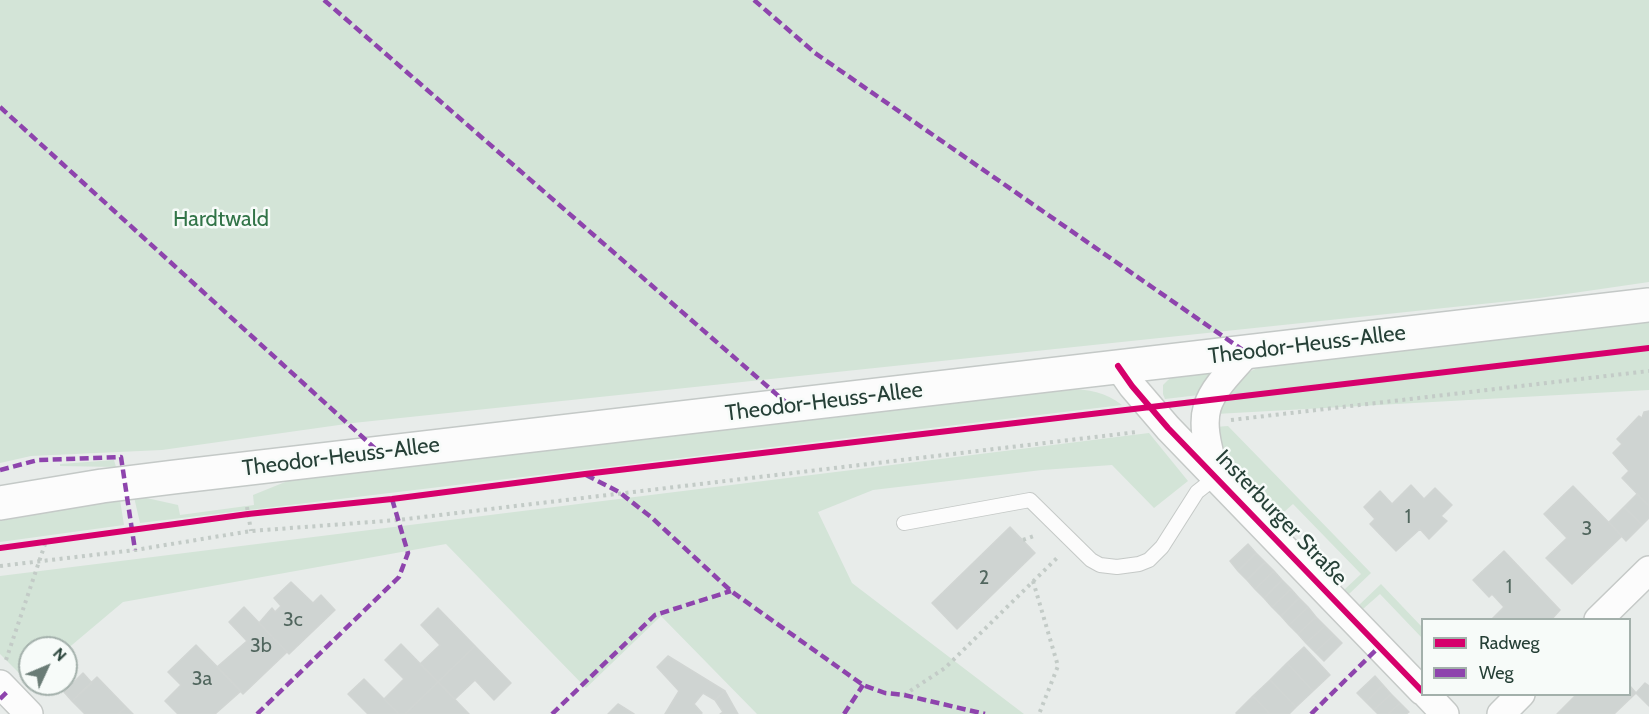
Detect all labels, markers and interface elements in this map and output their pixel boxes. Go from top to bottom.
park label: Hardtwald [173,207,269,233]
street label: Theodor-Heuss-Allee [1207,320,1407,370]
street label: Theodor-Heuss-Allee [724,377,924,427]
street label: Theodor-Heuss-Allee [241,432,441,482]
street label: Insterburger Straße [1210,445,1352,591]
house number: 1 [1405,505,1411,529]
house number: 3 [1582,517,1592,541]
house number: 2 [979,566,989,590]
house number: 1 [1506,575,1512,599]
house number: 3c [283,608,303,632]
legend [1421,618,1631,696]
text: Radweg [1479,632,1540,654]
house number: 3b [250,634,272,658]
north arrow [18,636,78,696]
text: N [49,644,71,665]
text: Weg [1479,662,1514,684]
house number: 3a [192,667,212,691]

